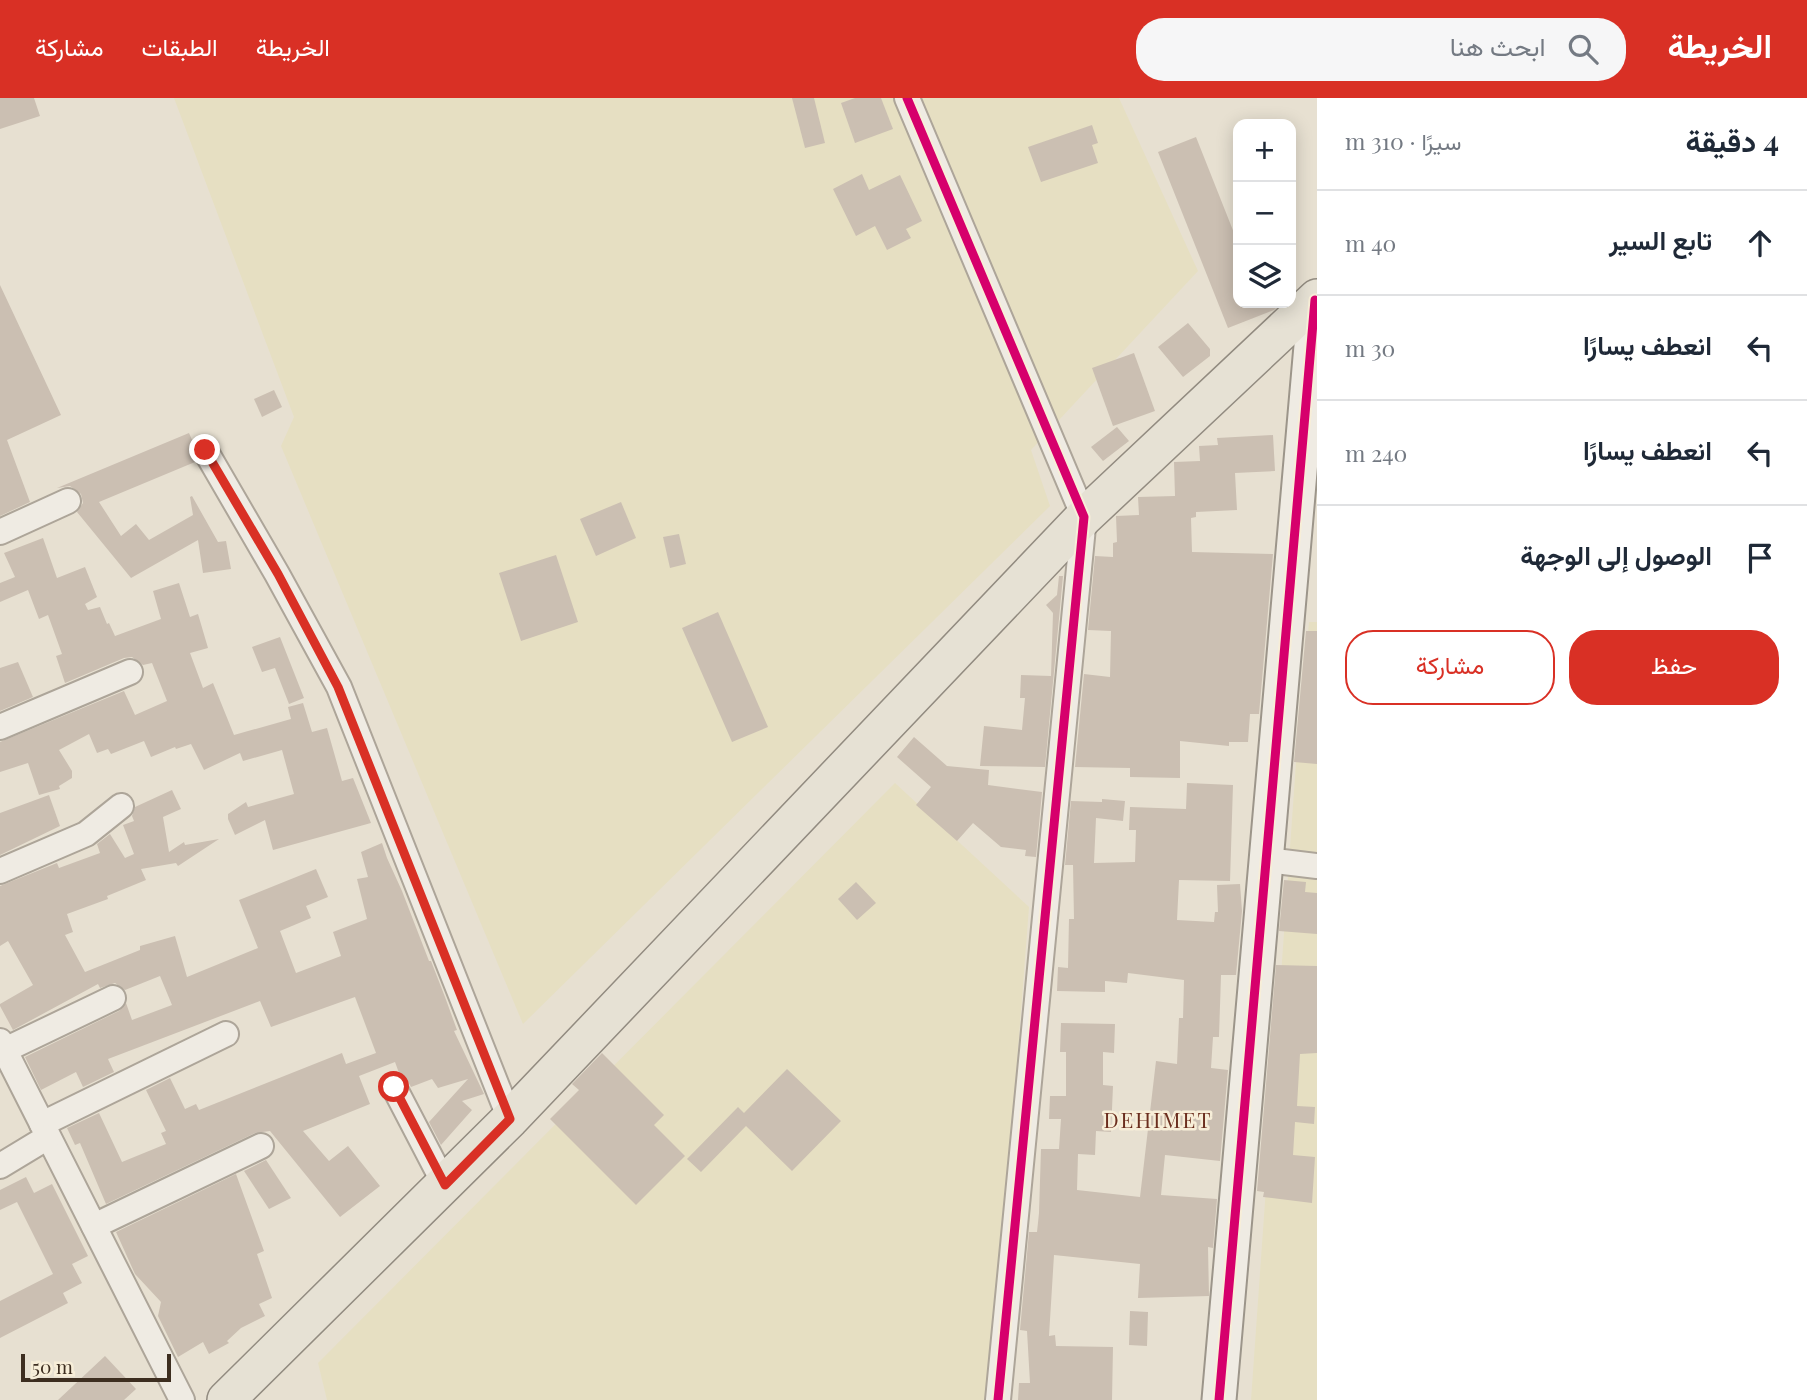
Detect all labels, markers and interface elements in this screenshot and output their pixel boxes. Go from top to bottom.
search box [1136,18,1626,81]
text: الخريطة [1668,22,1772,66]
text: ابحث هنا [1450,28,1546,63]
text: مشاركة [35,30,103,62]
text: الطبقات [141,30,218,62]
text: الخريطة [256,30,330,62]
icon: search [1564,30,1602,68]
map controls [1233,119,1296,308]
button: + [1233,119,1296,182]
text: 4 دقيقة [1685,120,1779,160]
text: سيرًا · 310 m [1345,125,1461,156]
button: − [1233,182,1296,245]
text: تابع السير [1609,222,1712,257]
icon: ahead [1741,224,1779,262]
text: 40 m [1345,227,1396,258]
button: layers [1233,245,1296,308]
text: انعطف يسارًا [1583,327,1712,362]
icon: left [1741,329,1779,367]
text: 30 m [1345,332,1395,363]
text: انعطف يسارًا [1583,432,1712,467]
route end [189,434,220,465]
icon: left [1741,434,1779,472]
text: 240 m [1345,437,1407,468]
text: الوصول إلى الوجهة [1520,537,1712,572]
icon: arrive [1741,539,1779,577]
button: مشاركة [1345,630,1555,705]
button: حفظ [1569,630,1779,705]
route start [378,1071,409,1102]
district label: DEHIMET [1104,1105,1212,1133]
scale bar [21,1351,172,1383]
text: 50 m [32,1353,73,1379]

